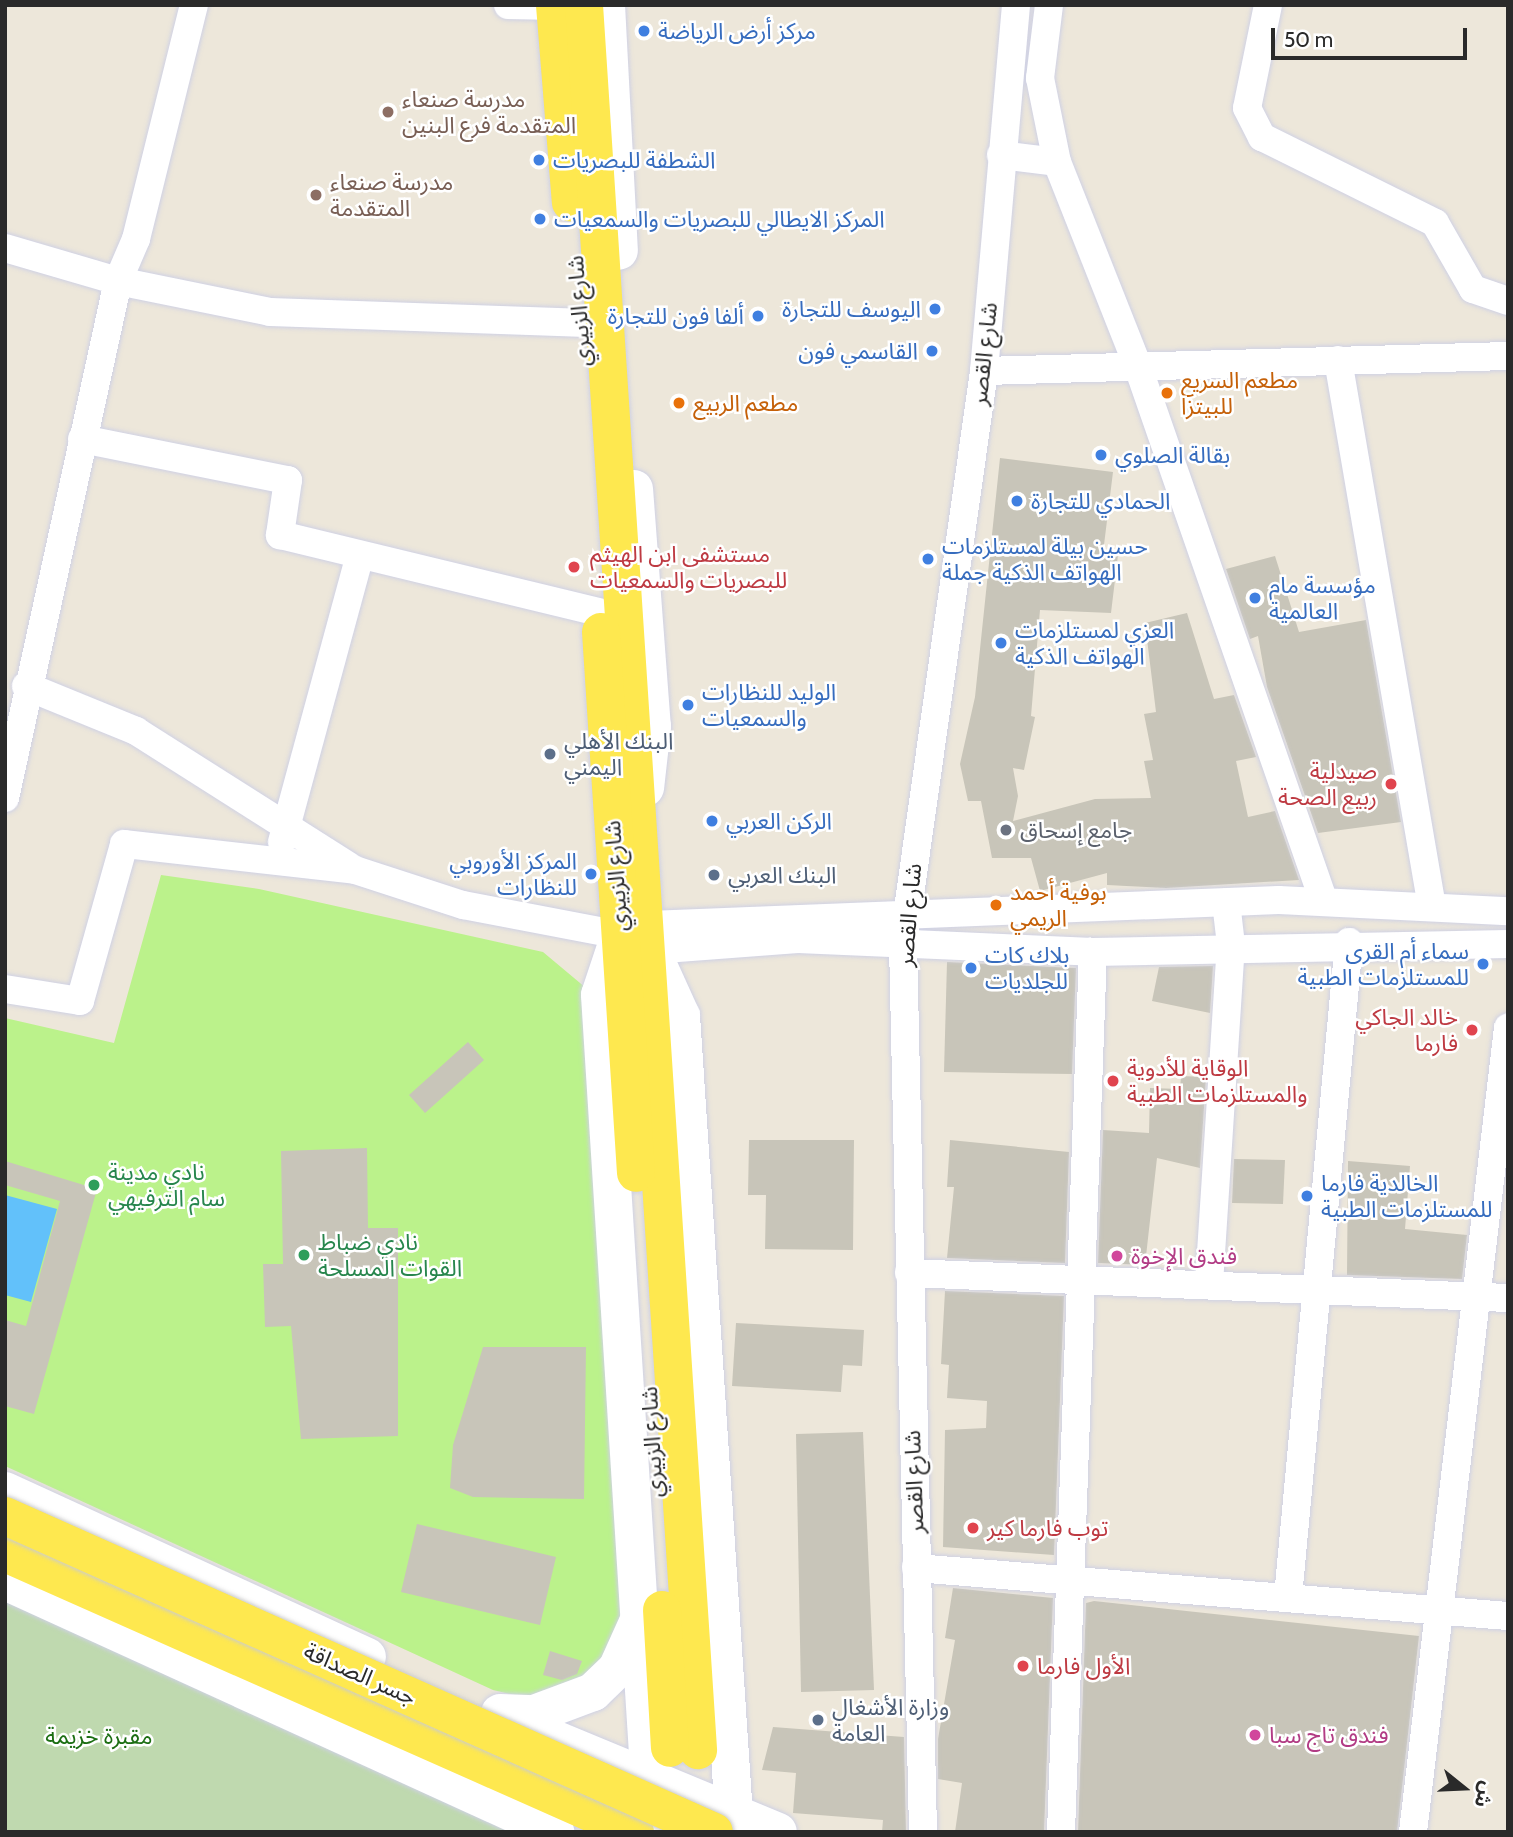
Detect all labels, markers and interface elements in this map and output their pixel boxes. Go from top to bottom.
scale bar [1275,14,1471,58]
place label: مركز أرض الرياضة [658,17,816,45]
marker: مركز أرض الرياضة [636,23,652,39]
text: 50 m [1284,27,1333,52]
place label: مدرسة صنعاء المتقدمة فرع البنين [402,85,576,139]
marker: مدرسة صنعاء المتقدمة فرع البنين [380,104,396,120]
place label: الشطفة للبصريات [553,146,715,174]
marker: الشطفة للبصريات [531,152,547,168]
place label: مدرسة صنعاء المتقدمة [330,168,453,222]
marker: مدرسة صنعاء المتقدمة [308,187,324,203]
place label: المركز الايطالي للبصريات والسمعيات [554,205,885,233]
marker: المركز الايطالي للبصريات والسمعيات [532,211,548,227]
street label: شارع الزبيري [561,255,597,367]
place label: اليوسف للتجارة [782,295,921,323]
marker: اليوسف للتجارة [927,301,943,317]
street label: شارع القصر [965,301,1003,407]
place label: ألفا فون للتجارة [608,302,744,330]
marker: ألفا فون للتجارة [750,308,766,324]
place label: القاسمي فون [798,337,918,365]
marker: القاسمي فون [924,343,940,359]
place label: مطعم السريع للبيتزا [1181,366,1298,420]
marker: مطعم السريع للبيتزا [1159,385,1175,401]
place label: مطعم الربيع [693,389,798,417]
marker: مطعم الربيع [671,395,687,411]
place label: بقالة الصلوي [1115,441,1230,469]
marker: بقالة الصلوي [1093,447,1109,463]
place label: الحمادي للتجارة [1031,487,1170,515]
marker: الحمادي للتجارة [1009,493,1025,509]
place label: حسين بيلة لمستلزمات الهواتف الذكية جملة [942,532,1148,586]
place label: مستشفى ابن الهيثم للبصريات والسمعيات [590,540,787,594]
marker: حسين بيلة لمستلزمات الهواتف الذكية جملة [920,551,936,567]
marker: مستشفى ابن الهيثم للبصريات والسمعيات [564,557,584,577]
place label: مؤسسة مام العالمية [1269,571,1376,625]
marker: مؤسسة مام العالمية [1247,590,1263,606]
place label: العزي لمستلزمات الهواتف الذكية [1015,616,1174,670]
marker: العزي لمستلزمات الهواتف الذكية [993,635,1009,651]
place label: الوليد للنظارات والسمعيات [702,678,836,732]
marker: الوليد للنظارات والسمعيات [680,697,696,713]
place label: البنك الأهلي اليمني [564,727,674,781]
marker: البنك الأهلي اليمني [542,746,558,762]
place label: صيدلية ربيع الصحة [1278,757,1377,811]
marker: صيدلية ربيع الصحة [1383,776,1399,792]
place label: الركن العربي [726,807,832,835]
marker: الركن العربي [704,813,720,829]
place label: جامع إسحاق [1020,816,1132,844]
street label: شارع الزبيري [598,820,634,932]
marker: جامع إسحاق [998,822,1014,838]
place label: المركز الأوروبي للنظارات [449,847,577,901]
place label: البنك العربي [728,861,837,889]
street label: شارع القصر [891,862,927,968]
marker: المركز الأوروبي للنظارات [583,866,599,882]
marker: البنك العربي [706,867,722,883]
place label: بوفية أحمد الريمي [1010,878,1107,932]
marker: بوفية أحمد الريمي [988,897,1004,913]
place label: سماء أم القرى للمستلزمات الطبية [1297,937,1469,991]
place label: بلاك كات للجلديات [985,941,1069,995]
marker: سماء أم القرى للمستلزمات الطبية [1475,956,1491,972]
marker: بلاك كات للجلديات [963,960,979,976]
place label: خالد الجاكي فارما [1355,1003,1458,1057]
marker: خالد الجاكي فارما [1464,1022,1480,1038]
place label: الوقاية للأدوية والمستلزمات الطبية [1127,1054,1307,1108]
marker: الوقاية للأدوية والمستلزمات الطبية [1105,1073,1121,1089]
place label: نادي مدينة سام الترفيهي [108,1158,225,1212]
place label: الخالدية فارما للمستلزمات الطبية [1321,1169,1493,1223]
marker: نادي مدينة سام الترفيهي [86,1177,102,1193]
marker: الخالدية فارما للمستلزمات الطبية [1299,1188,1315,1204]
place label: نادي ضباط القوات المسلحة [318,1228,462,1282]
place label: فندق الإخوة [1131,1242,1237,1270]
marker: نادي ضباط القوات المسلحة [296,1247,312,1263]
marker: فندق الإخوة [1109,1248,1125,1264]
street label: شارع الزبيري [635,1386,669,1498]
street label: شارع القصر [898,1430,930,1534]
place label: توب فارما كير [987,1514,1108,1542]
marker: توب فارما كير [965,1520,981,1536]
street label: جسر الصداقة [300,1637,420,1711]
place label: الأول فارما [1037,1652,1131,1680]
marker: الأول فارما [1015,1658,1031,1674]
place label: وزارة الأشغال العامة [832,1693,949,1747]
marker: وزارة الأشغال العامة [810,1712,826,1728]
place label: فندق تاج سبا [1269,1721,1388,1749]
park label: مقبرة خزيمة [45,1722,153,1750]
marker: فندق تاج سبا [1247,1727,1263,1743]
north arrow [1429,1753,1499,1823]
text: ش [1469,1779,1499,1811]

